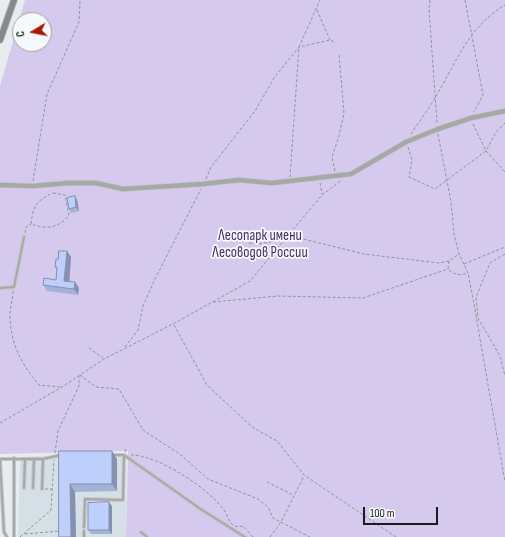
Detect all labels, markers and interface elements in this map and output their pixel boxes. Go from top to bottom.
north arrow [12,12,52,52]
text: С [14,30,28,38]
park label: Лесопарк имени Лесоводов России [212,227,308,262]
scale bar [365,499,440,525]
text: 100 m [370,506,395,521]

